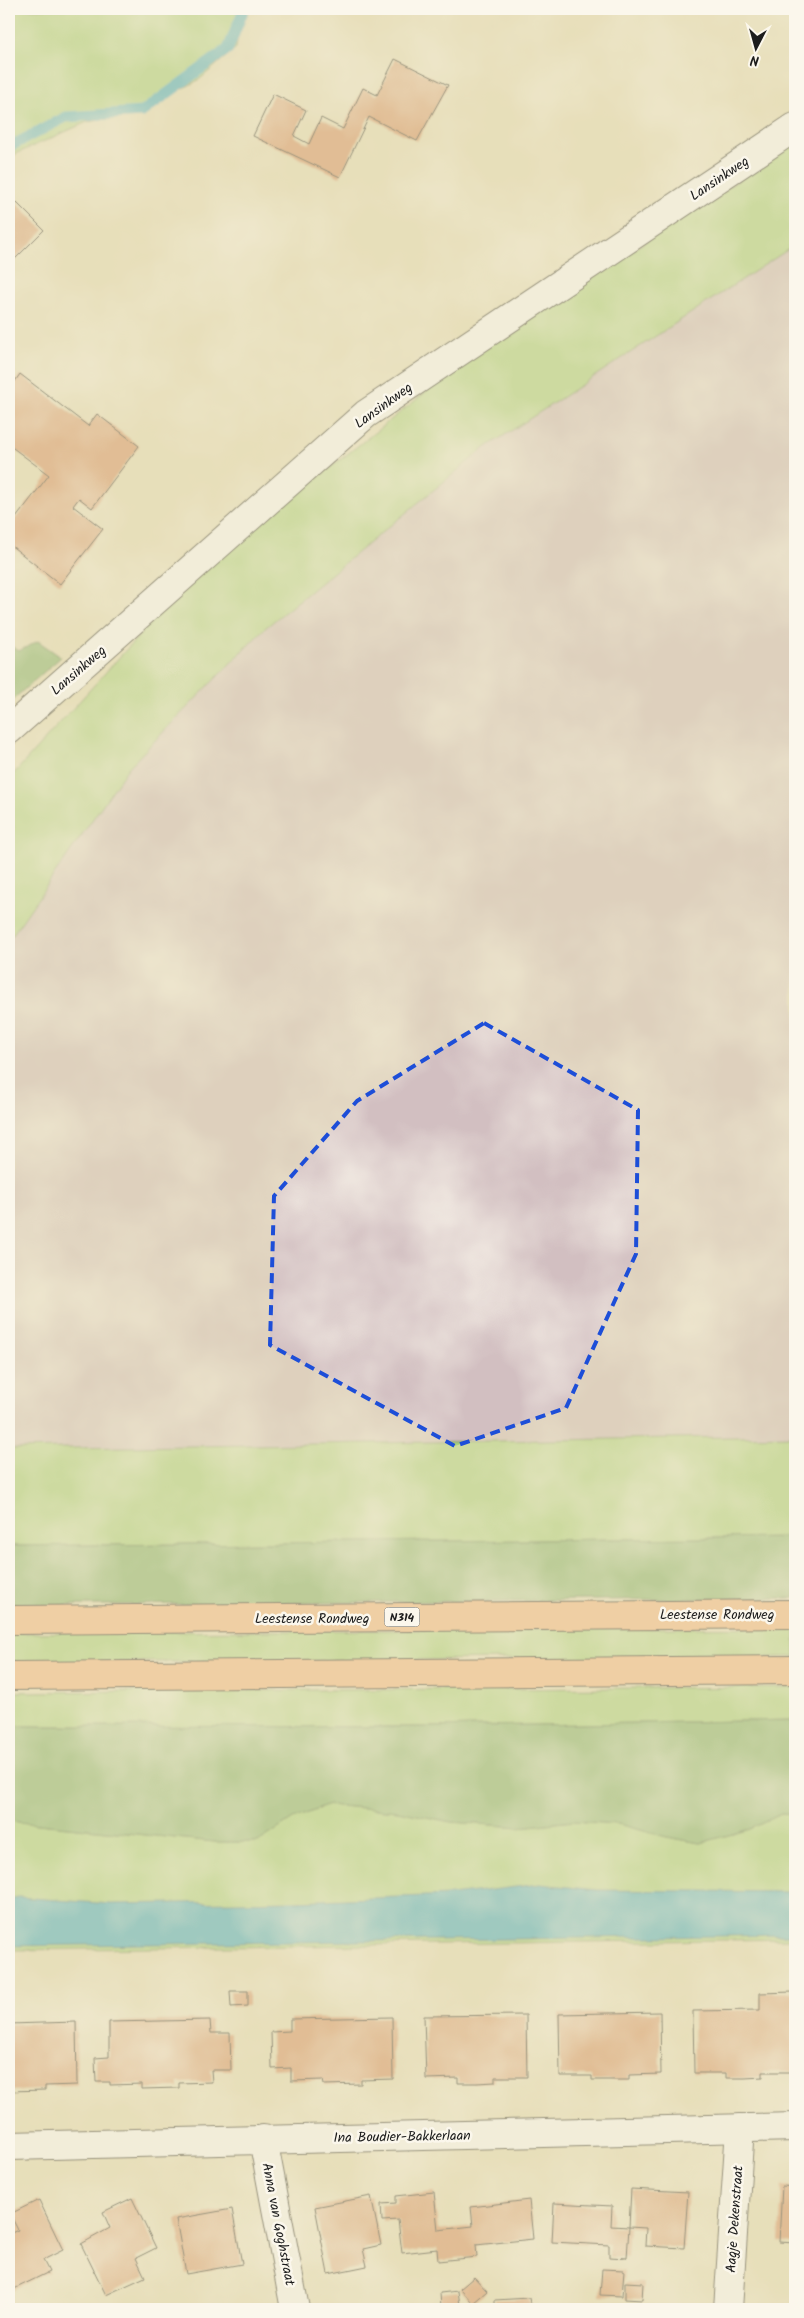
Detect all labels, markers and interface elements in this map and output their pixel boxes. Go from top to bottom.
north arrow [732,22,782,72]
text: N [749,49,760,71]
street label: Lansinkweg [685,151,754,207]
street label: Lansinkweg [350,377,417,435]
street label: Lansinkweg [46,640,111,701]
street label: Leestense Rondweg [660,1604,774,1626]
street label: Leestense Rondweg [255,1608,369,1630]
road number: N314 [384,1608,420,1626]
street label: Ina Boudier-Bakkerlaan [333,2125,471,2149]
street label: Anna van Goghstraat [255,2161,301,2288]
street label: Aagje Dekenstraat [720,2164,750,2273]

